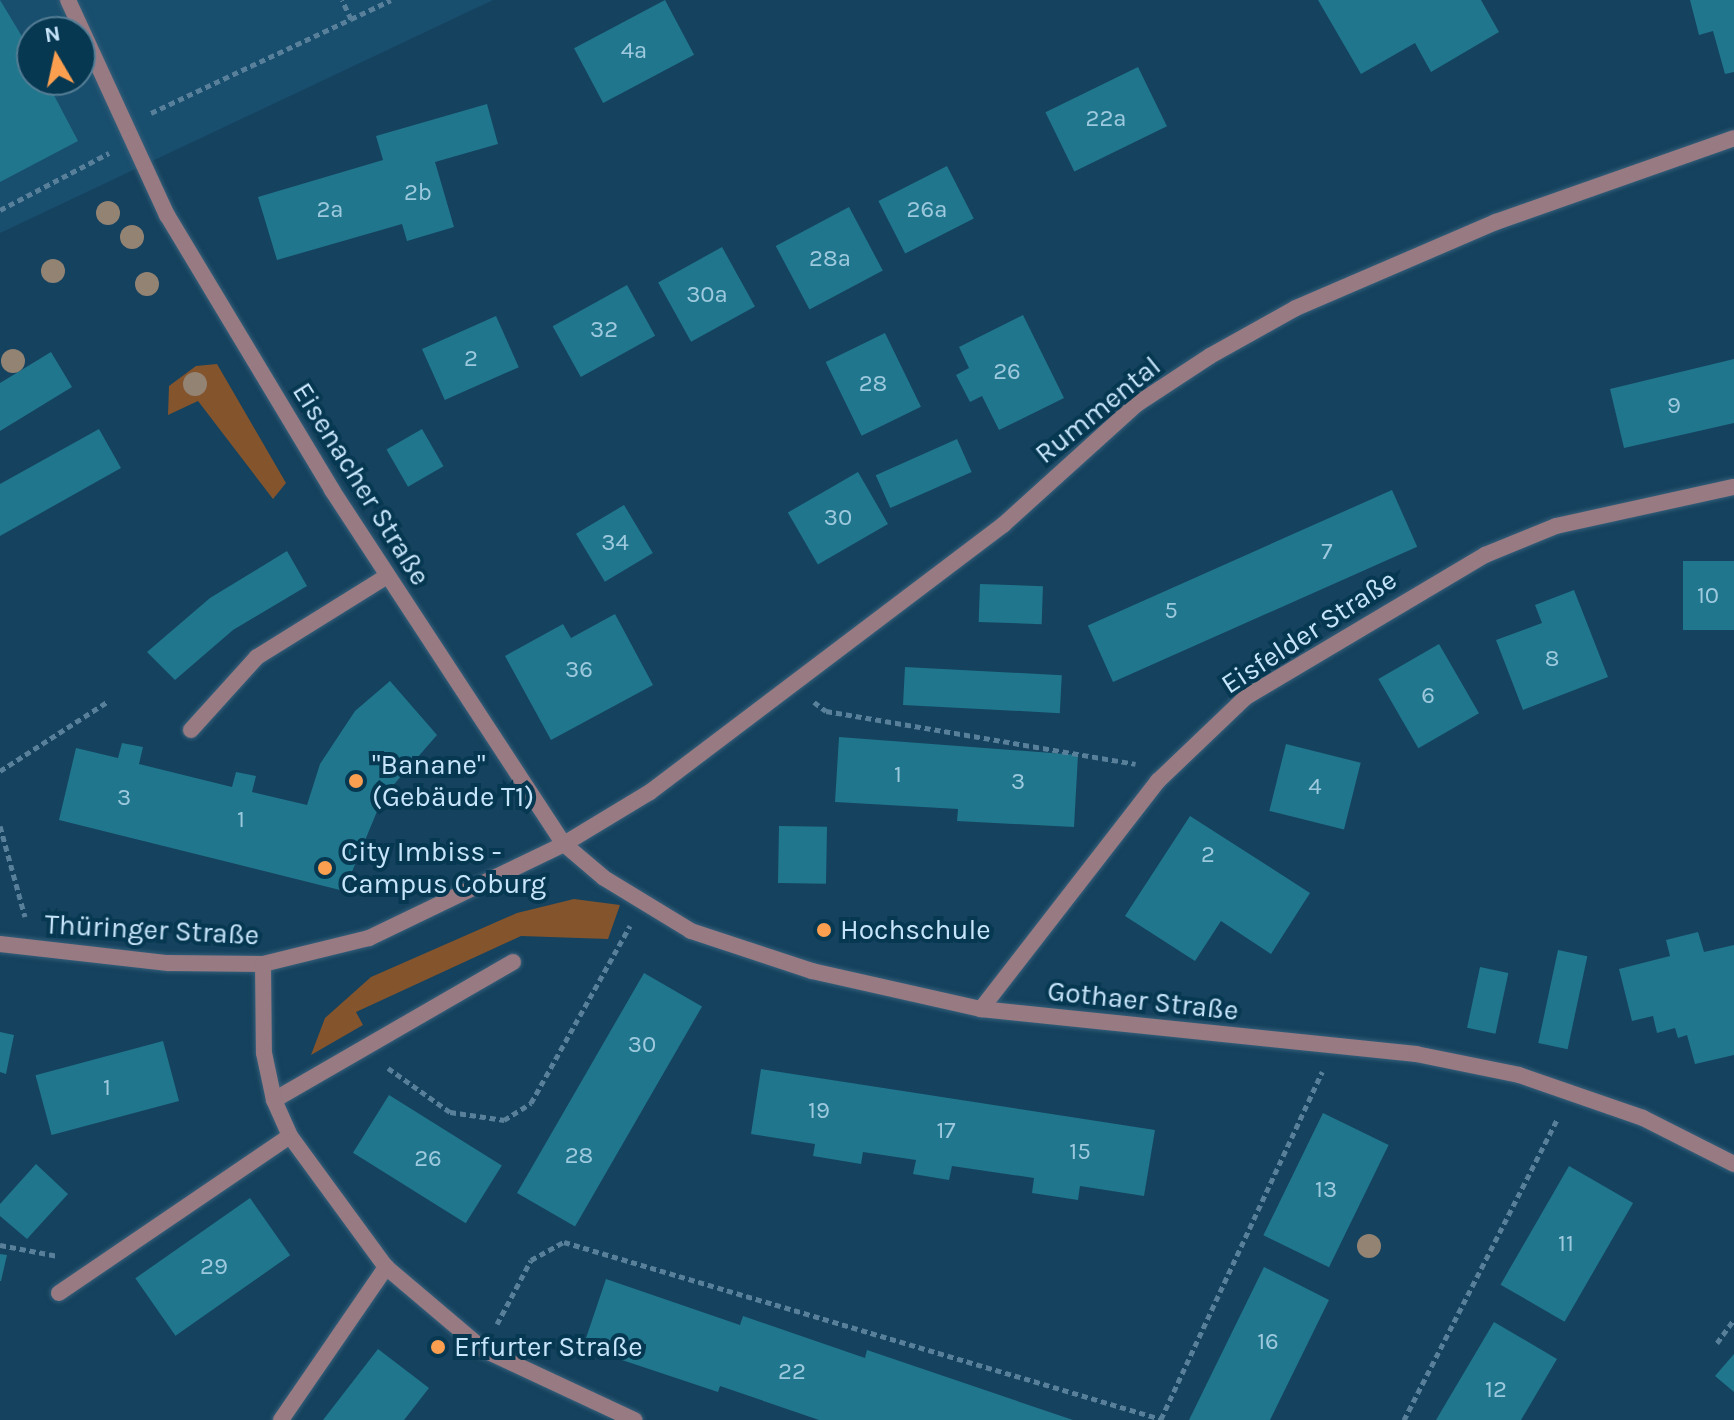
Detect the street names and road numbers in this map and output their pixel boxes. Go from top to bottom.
street label: Rummental [1029,349,1167,471]
street label: Eisenacher Straße [285,377,437,591]
street label: Eisfelder Straße [1215,563,1403,701]
street label: Thüringer Straße [44,908,260,952]
street label: Gothaer Straße [1046,974,1240,1028]

